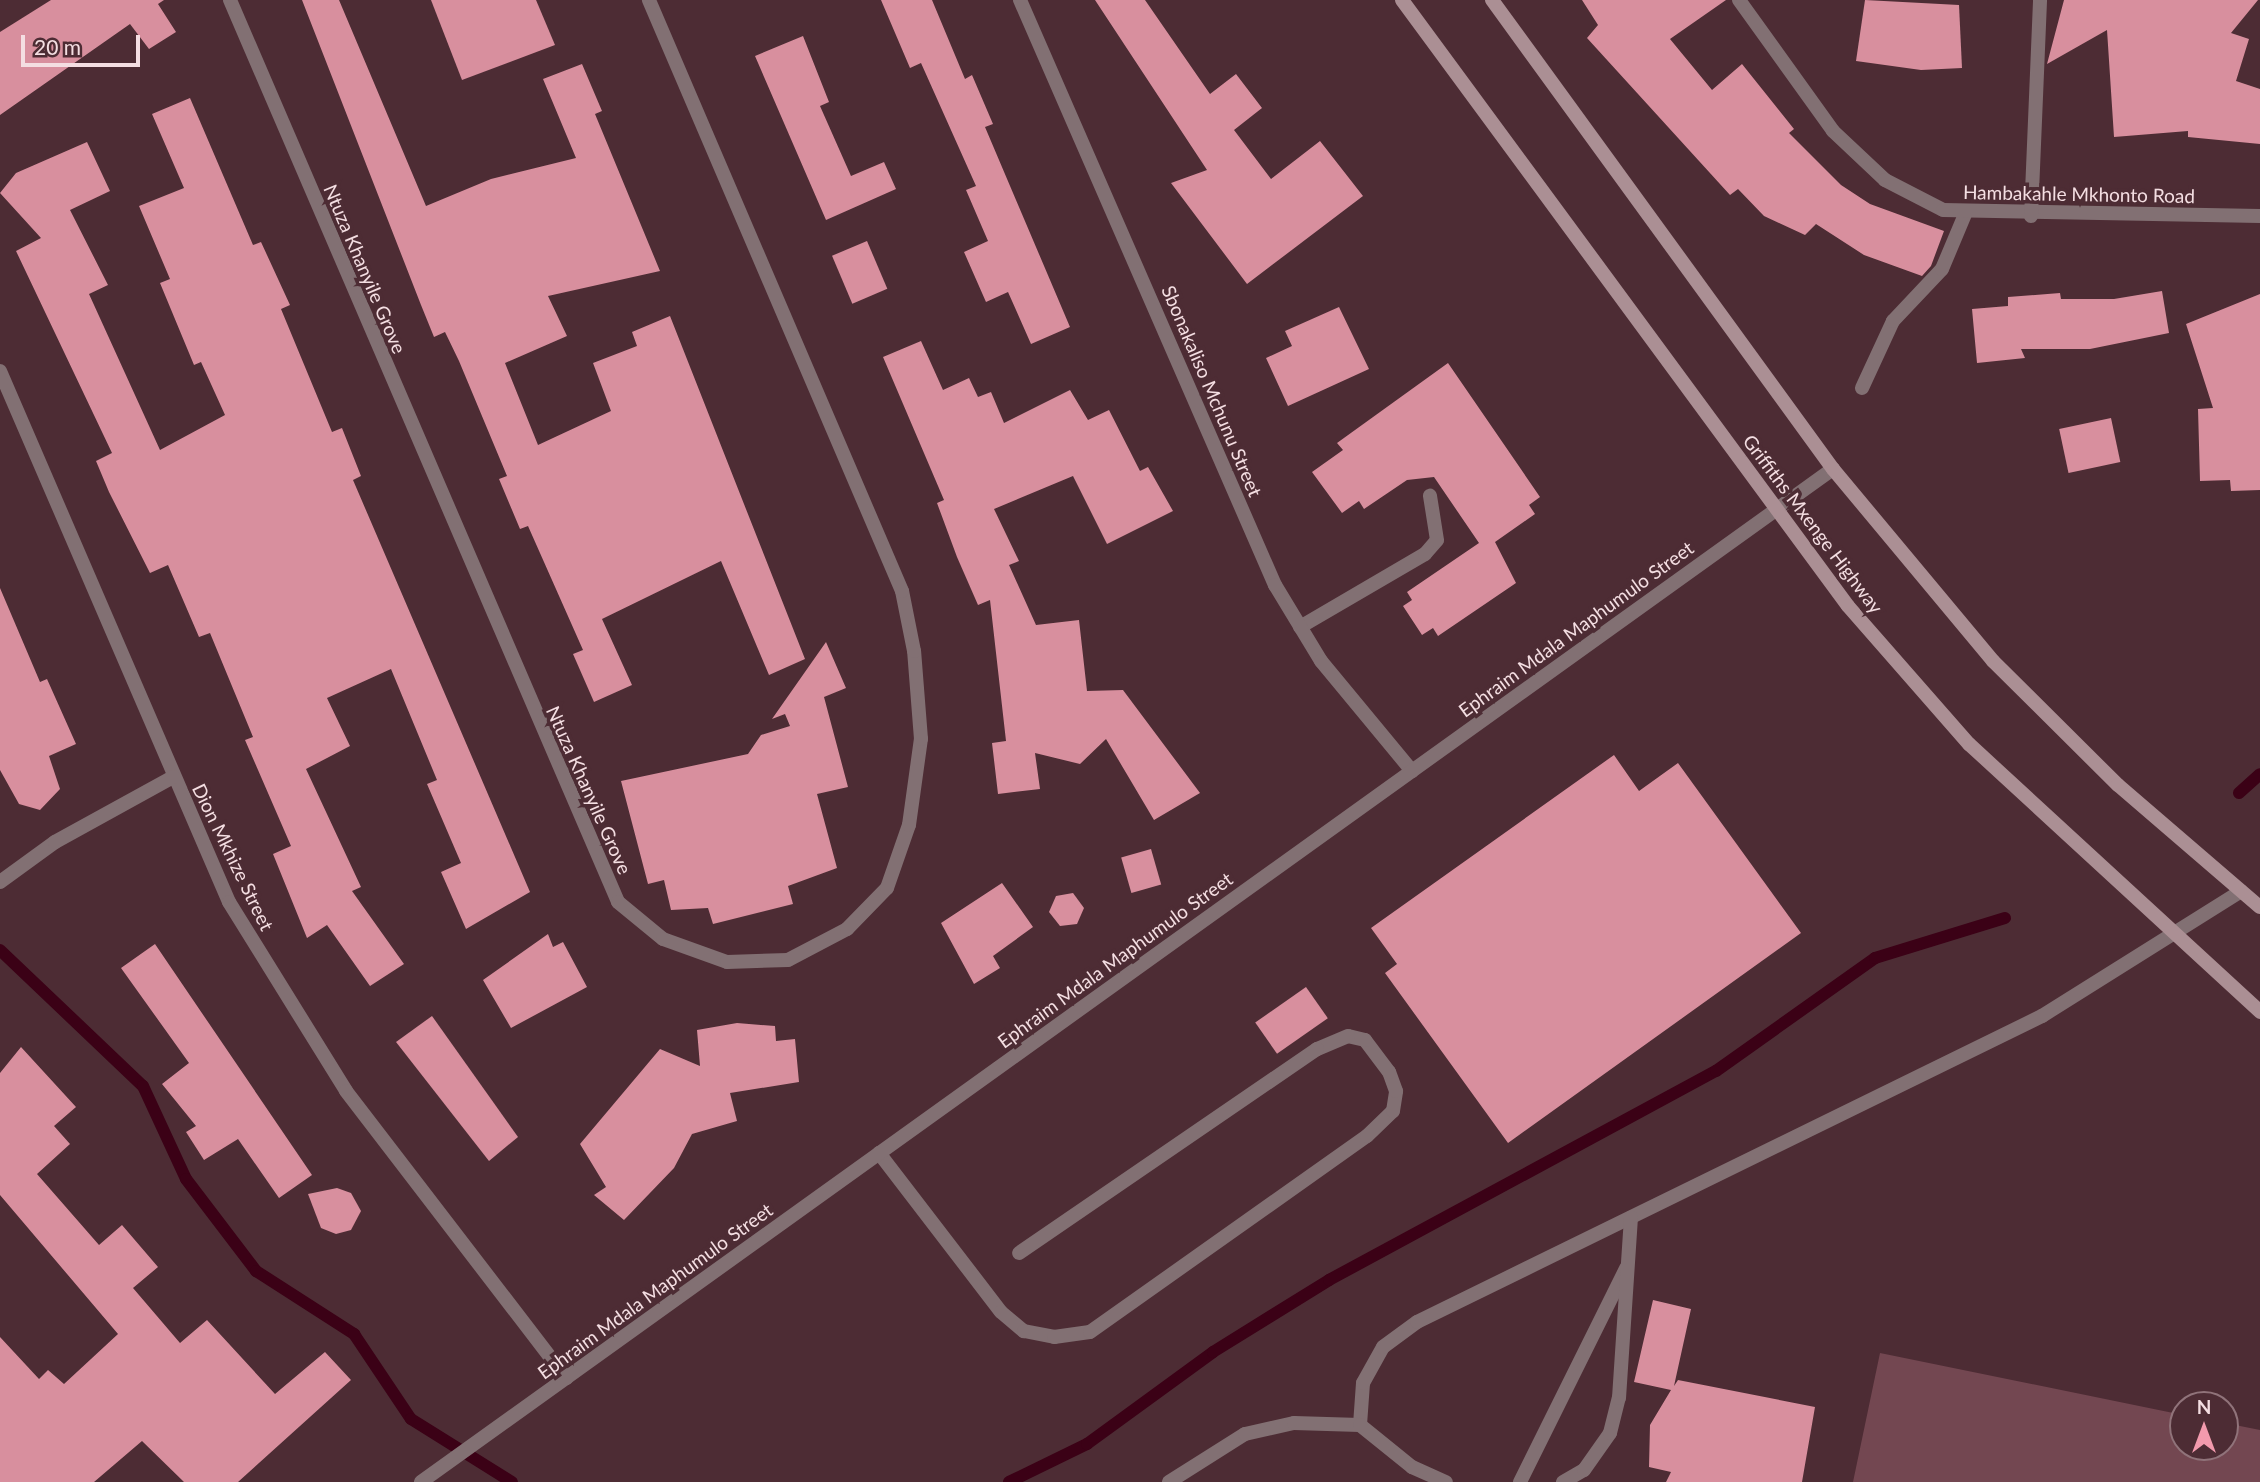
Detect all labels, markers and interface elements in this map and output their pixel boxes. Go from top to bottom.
scale bar [24,21,144,65]
text: 20 m [34,34,81,59]
street label: Ntuza Khanyile Grove [319,181,411,357]
street label: Hambakahle Mkhonto Road [1963,181,2195,207]
street label: Sbonakaliso Mchunu Street [1157,282,1267,500]
street label: Griffiths Mxenge Highway [1738,430,1888,618]
street label: Ephraim Mdala Maphumulo Street [1454,536,1698,722]
street label: Ntuza Khanyile Grove [542,702,636,878]
street label: Dion Mkhize Street [188,780,278,934]
street label: Ephraim Mdala Maphumulo Street [993,867,1237,1053]
street label: Ephraim Mdala Maphumulo Street [533,1198,777,1384]
north arrow [2169,1391,2239,1461]
text: N [2197,1395,2211,1418]

